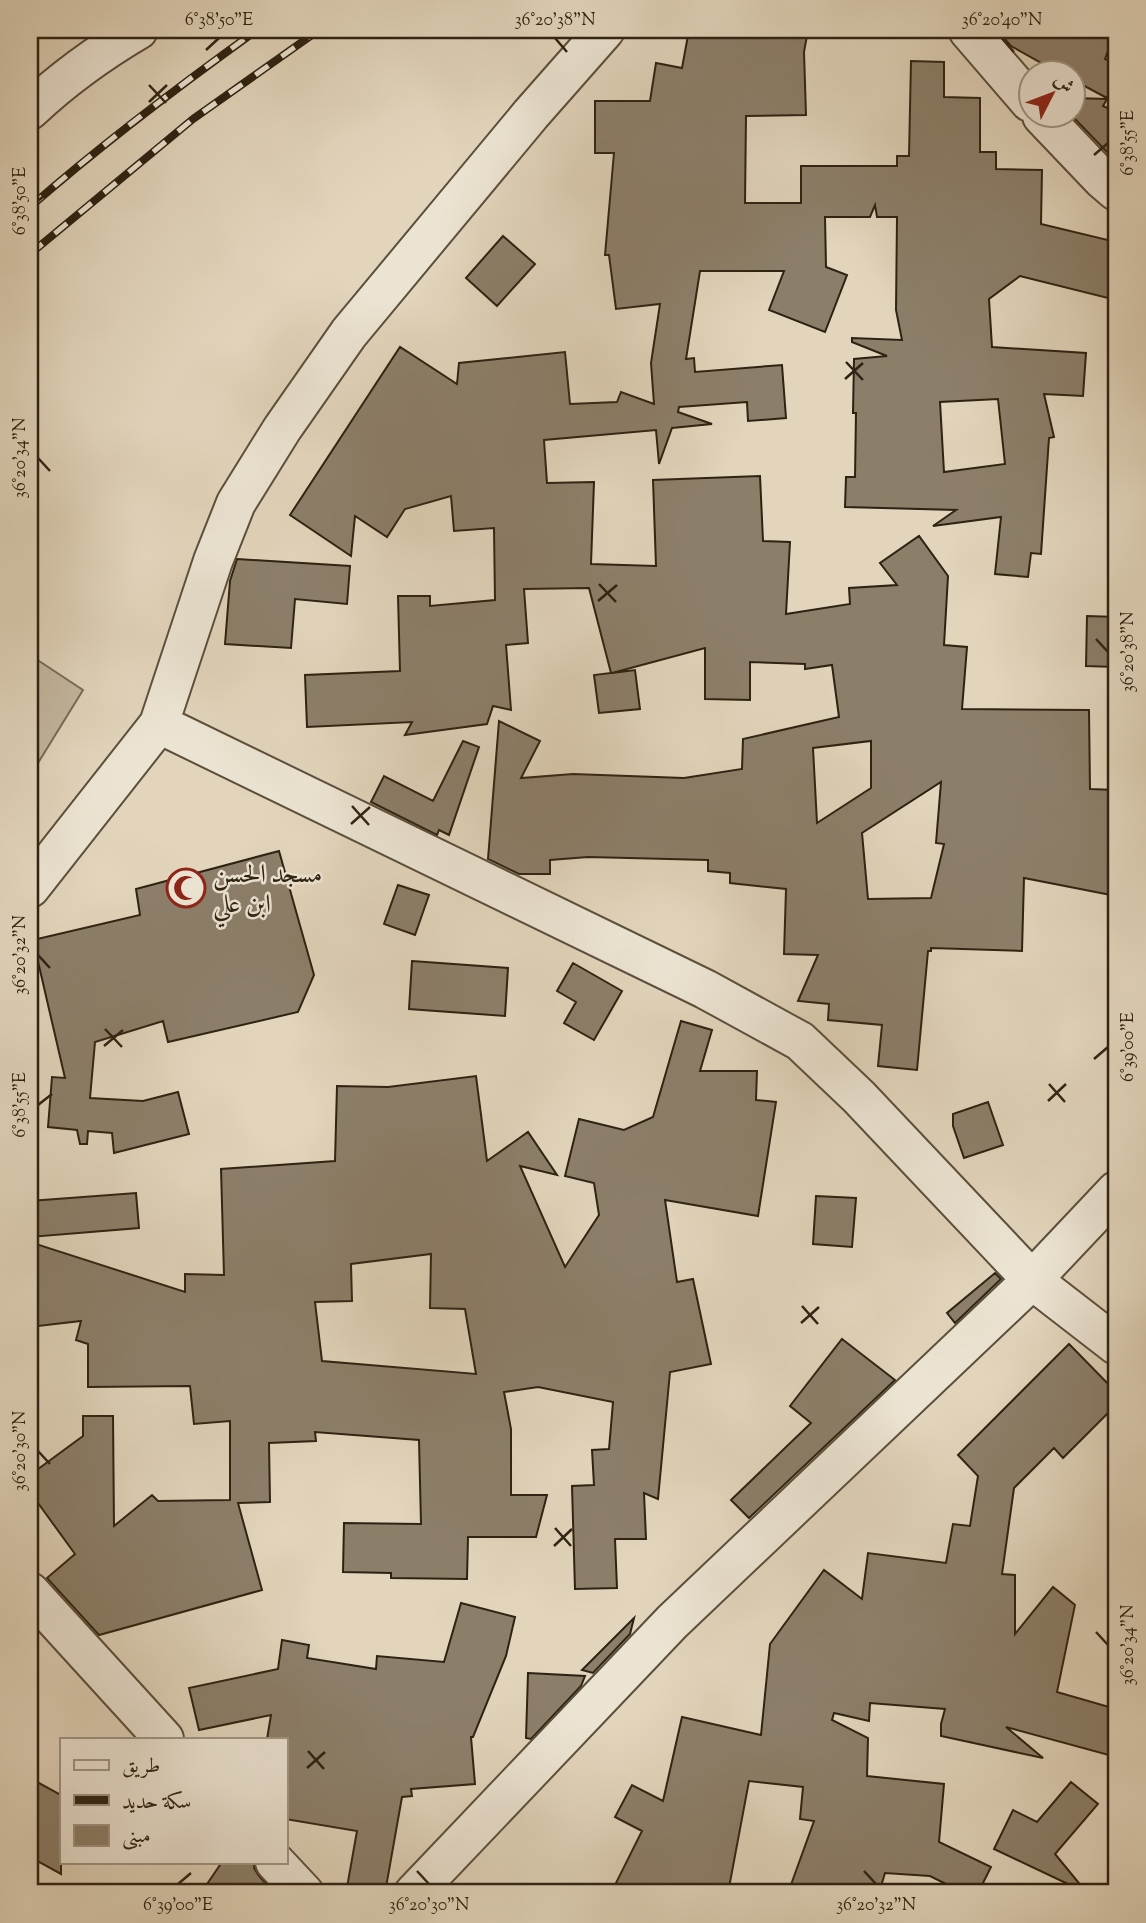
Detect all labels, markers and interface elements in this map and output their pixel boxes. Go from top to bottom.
text: 6°38'50"E [185,8,253,34]
text: 36°20'38"N [514,8,596,34]
text: 36°20'40"N [962,8,1042,34]
north arrow [1016,60,1086,130]
text: ش [1046,68,1079,100]
text: 6°38'55"E [1116,110,1142,176]
text: 6°38'50"E [8,167,34,235]
text: 36°20'34"N [8,418,34,498]
text: 36°20'38"N [1116,611,1142,693]
place label: مسجد الحسن ابن علي [213,857,322,928]
mosque icon: مسجد الحسن ابن علي [165,867,207,909]
text: 36°20'32"N [8,915,34,995]
text: 6°39'00"E [1116,1012,1142,1082]
text: 6°38'55"E [8,1072,34,1138]
text: 36°20'30"N [8,1411,34,1491]
text: 36°20'34"N [1116,1605,1142,1685]
legend [60,1738,287,1864]
text: طريق [122,1752,160,1782]
text: سكة حديد [122,1788,191,1818]
text: مبنى [122,1822,151,1852]
text: 6°39'00"E [143,1893,213,1919]
text: 36°20'30"N [389,1893,469,1919]
text: 36°20'32"N [836,1893,916,1919]

